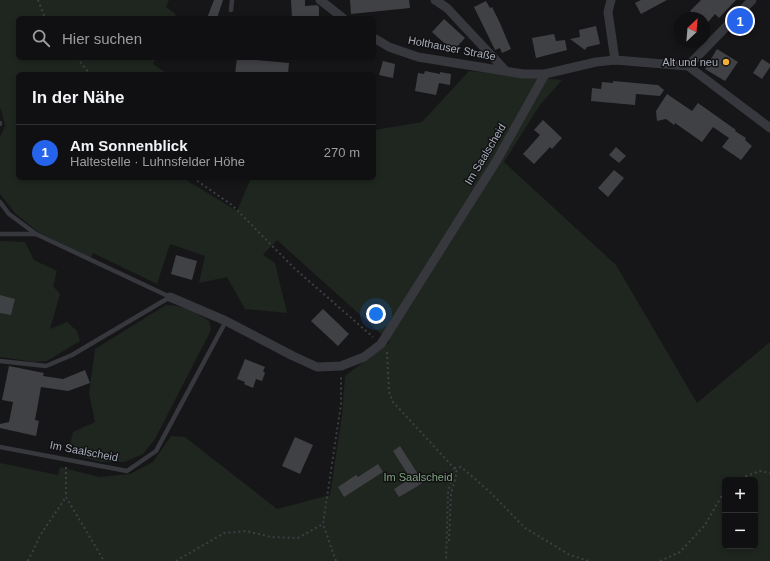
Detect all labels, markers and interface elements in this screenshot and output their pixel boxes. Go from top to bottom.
pin: 1 [727,6,753,36]
north arrow [674,12,710,48]
search box [16,16,376,60]
icon: search [30,27,52,49]
text: Hier suchen [62,30,142,47]
street label: Holthauser Straße [407,34,497,62]
place label: Alt und neu [662,56,718,68]
marker: Alt und neu [721,57,731,67]
text: In der Nähe [32,88,125,107]
street label: Im Saalscheid [462,121,508,187]
text: Am Sonnenblick [70,137,188,154]
text: 1 [41,145,49,160]
text: 270 m [324,145,360,160]
text: Haltestelle · Luhnsfelder Höhe [70,154,245,169]
your location [366,304,386,324]
street label: Im Saalscheid [49,439,119,463]
park label: Im Saalscheid [383,471,453,483]
map controls [722,477,758,549]
button: + [722,477,758,513]
button: − [722,513,758,549]

